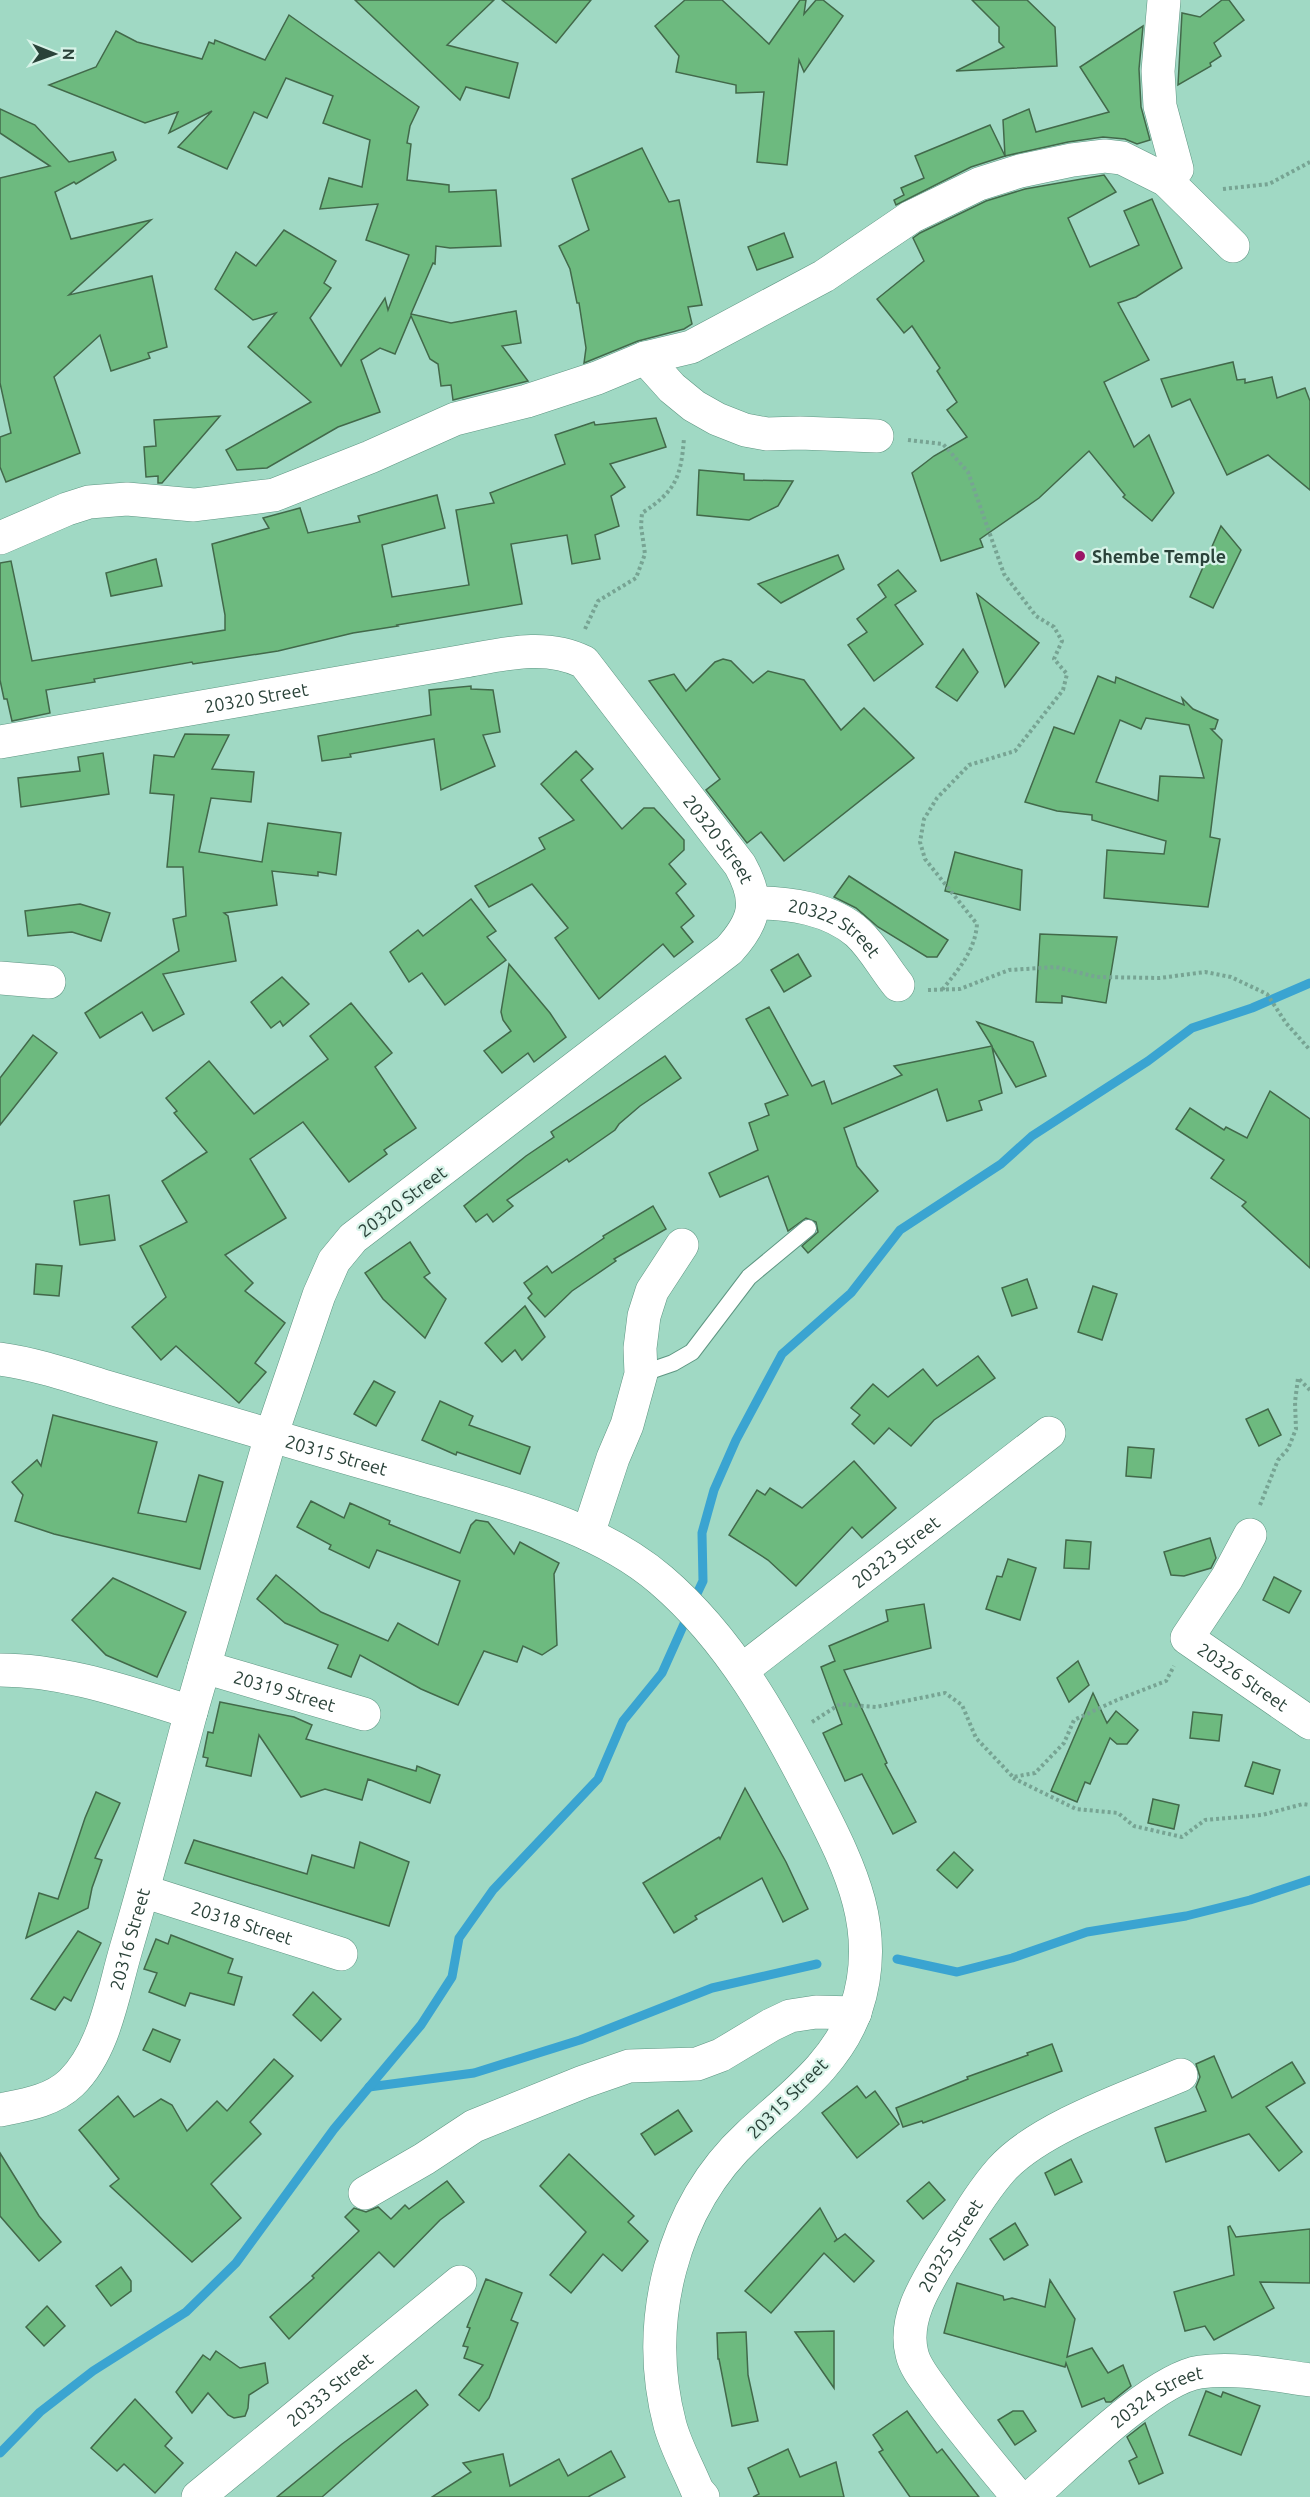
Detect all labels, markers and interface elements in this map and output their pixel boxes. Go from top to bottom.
north arrow [24,24,84,84]
text: N [60,48,78,60]
place label: Shembe Temple [1092,546,1226,566]
marker: Shembe Temple [1073,549,1087,563]
street label: 20320 Street [203,679,310,716]
street label: 20320 Street [680,791,758,886]
street label: 20322 Street [787,895,885,961]
street label: 20320 Street [354,1161,450,1241]
street label: 20315 Street [283,1430,390,1479]
street label: 20323 Street [848,1511,943,1592]
street label: 20326 Street [1194,1639,1292,1715]
street label: 20319 Street [231,1666,338,1715]
street label: 20316 Street [105,1886,153,1992]
street label: 20318 Street [189,1897,295,1948]
street label: 20315 Street [743,2054,831,2142]
street label: 20325 Street [914,2195,986,2295]
street label: 20333 Street [282,2348,376,2430]
street label: 20324 Street [1106,2362,1204,2432]

